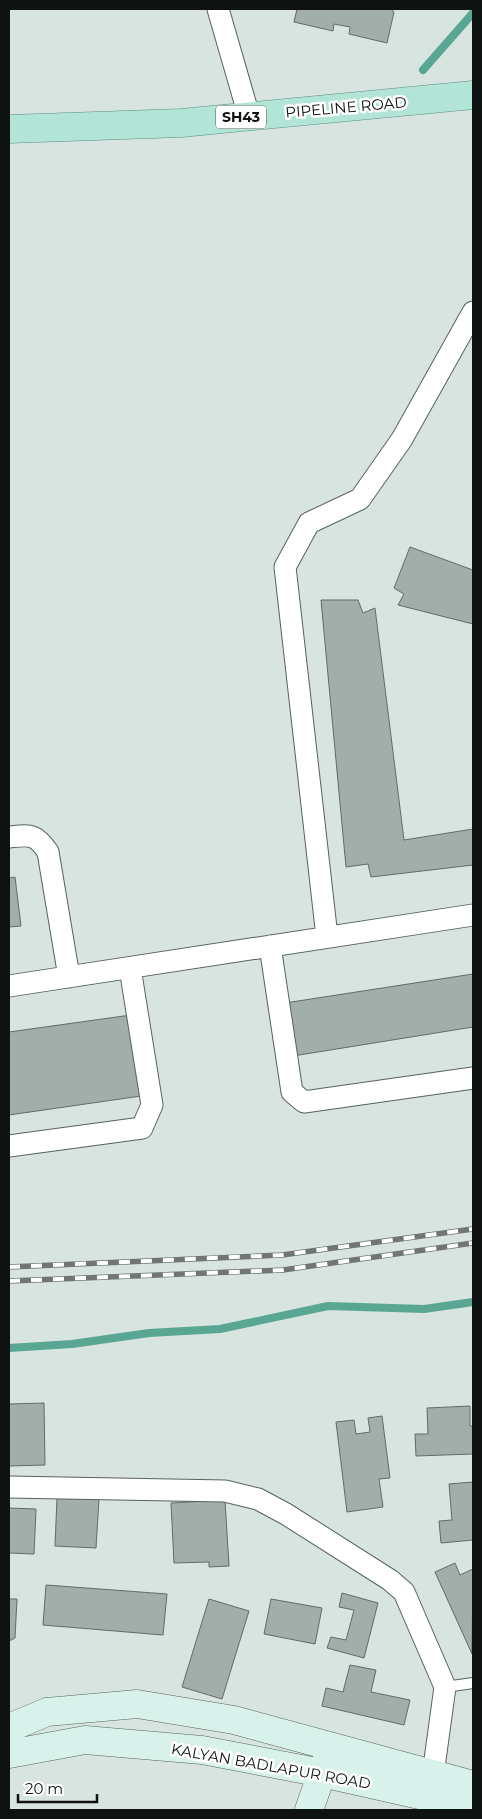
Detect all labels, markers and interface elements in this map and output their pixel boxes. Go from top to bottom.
street label: PIPELINE ROAD [285,92,407,122]
road number: SH43 [216,105,266,128]
street label: KALYAN BADLAPUR ROAD [170,1739,372,1793]
scale bar [18,1772,96,1804]
text: 20 m [25,1779,63,1798]

